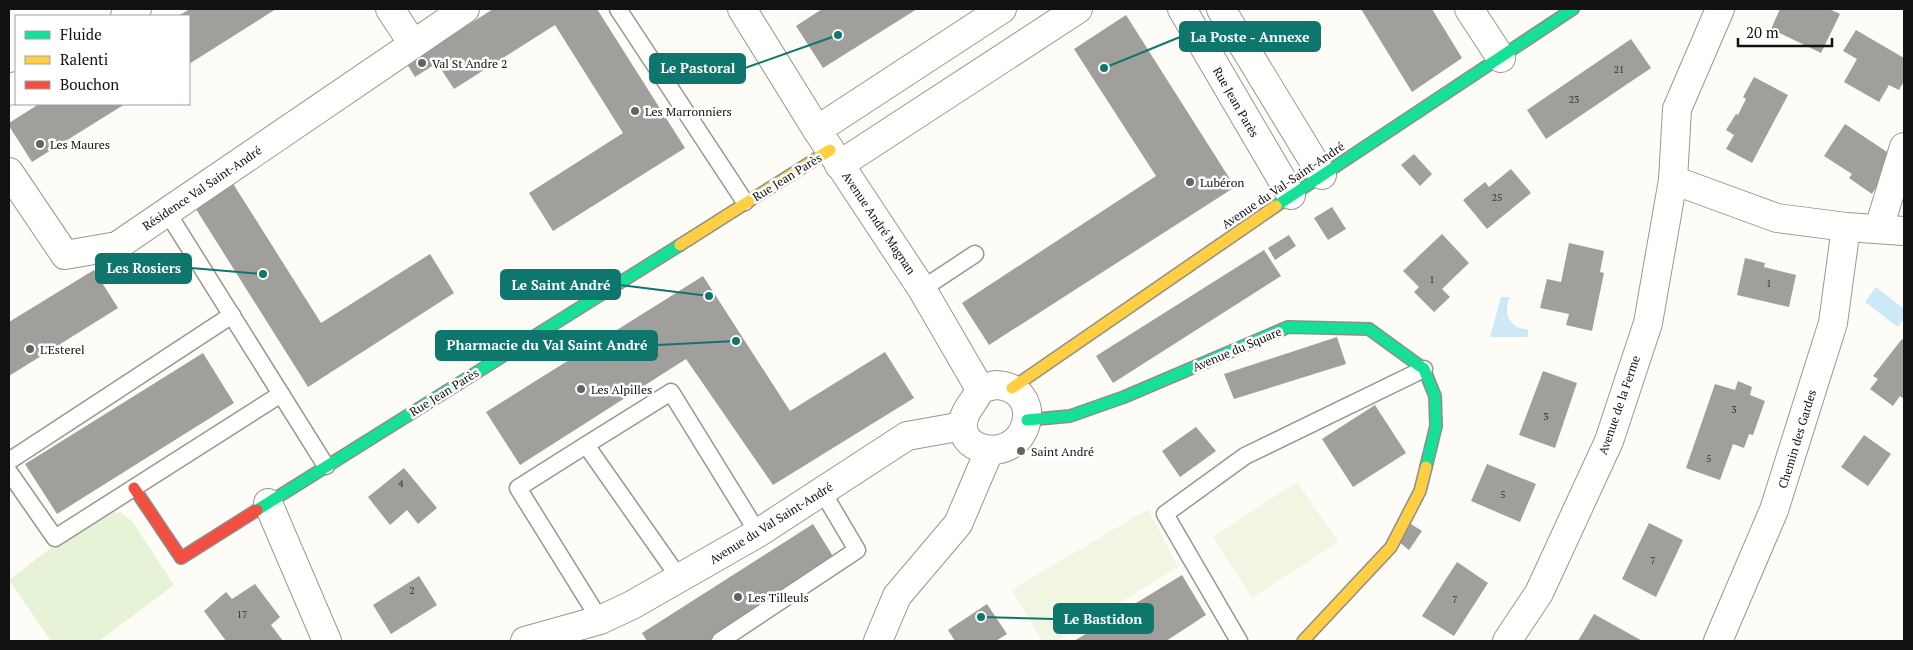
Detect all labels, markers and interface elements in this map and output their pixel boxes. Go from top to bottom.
legend [15,15,190,105]
scale bar [1738,15,1832,47]
callout: La Poste - Annexe [1180,22,1320,51]
text: 20 m [1746,22,1779,42]
text: Fluide [60,24,102,44]
text: La Poste - Annexe [1191,27,1310,46]
text: Ralenti [60,49,108,69]
callout: Le Pastoral [650,54,745,83]
place label: Val St Andre 2 [432,56,507,71]
marker: Val St Andre 2 [416,57,428,69]
text: Le Pastoral [661,58,736,77]
house number: 21 [1614,63,1624,76]
street label: Rue Jean Parès [1210,64,1262,140]
text: Bouchon [60,74,119,94]
house number: 23 [1569,93,1579,106]
place label: Les Marronniers [645,104,732,119]
marker: Les Marronniers [629,105,641,117]
place label: Les Maures [50,137,110,152]
marker: Les Maures [34,138,46,150]
street label: Avenue du Val-Saint-André [1219,138,1347,232]
street label: Résidence Val Saint-André [140,143,264,233]
street label: Rue Jean Parès [750,150,824,204]
street label: Avenue André Magnan [839,169,919,277]
place label: Lubéron [1200,175,1244,190]
marker: Lubéron [1184,176,1196,188]
house number: 25 [1492,191,1502,204]
callout: Les Rosiers [96,254,191,283]
text: Les Rosiers [107,258,181,277]
callout: Le Saint André [501,270,620,299]
house number: 1 [1429,273,1435,286]
text: Le Saint André [511,275,611,294]
house number: 1 [1766,277,1772,290]
street label: Avenue du Square [1190,323,1284,375]
callout: Pharmacie du Val Saint André [436,331,657,360]
text: Pharmacie du Val Saint André [447,335,648,354]
place label: L'Esterel [40,342,85,357]
marker: L'Esterel [24,343,36,355]
street label: Avenue de la Ferme [1595,353,1643,457]
street label: Rue Jean Parès [407,365,481,419]
place label: Les Alpilles [591,382,652,397]
marker: Les Alpilles [575,383,587,395]
street label: Chemin des Gardes [1775,388,1819,490]
house number: 3 [1731,403,1737,416]
house number: 3 [1543,410,1549,423]
place label: Saint André [1031,444,1094,459]
marker: Saint André [1015,445,1027,457]
house number: 5 [1706,452,1712,465]
house number: 4 [398,477,404,490]
street label: Avenue du Val Saint-André [707,479,835,567]
house number: 5 [1500,488,1506,501]
house number: 7 [1650,554,1656,567]
house number: 2 [409,584,415,597]
place label: Les Tilleuls [748,590,809,605]
marker: Les Tilleuls [732,591,744,603]
house number: 7 [1452,593,1458,606]
callout: Le Bastidon [1054,604,1153,633]
house number: 17 [237,608,247,621]
text: Le Bastidon [1064,609,1142,628]

